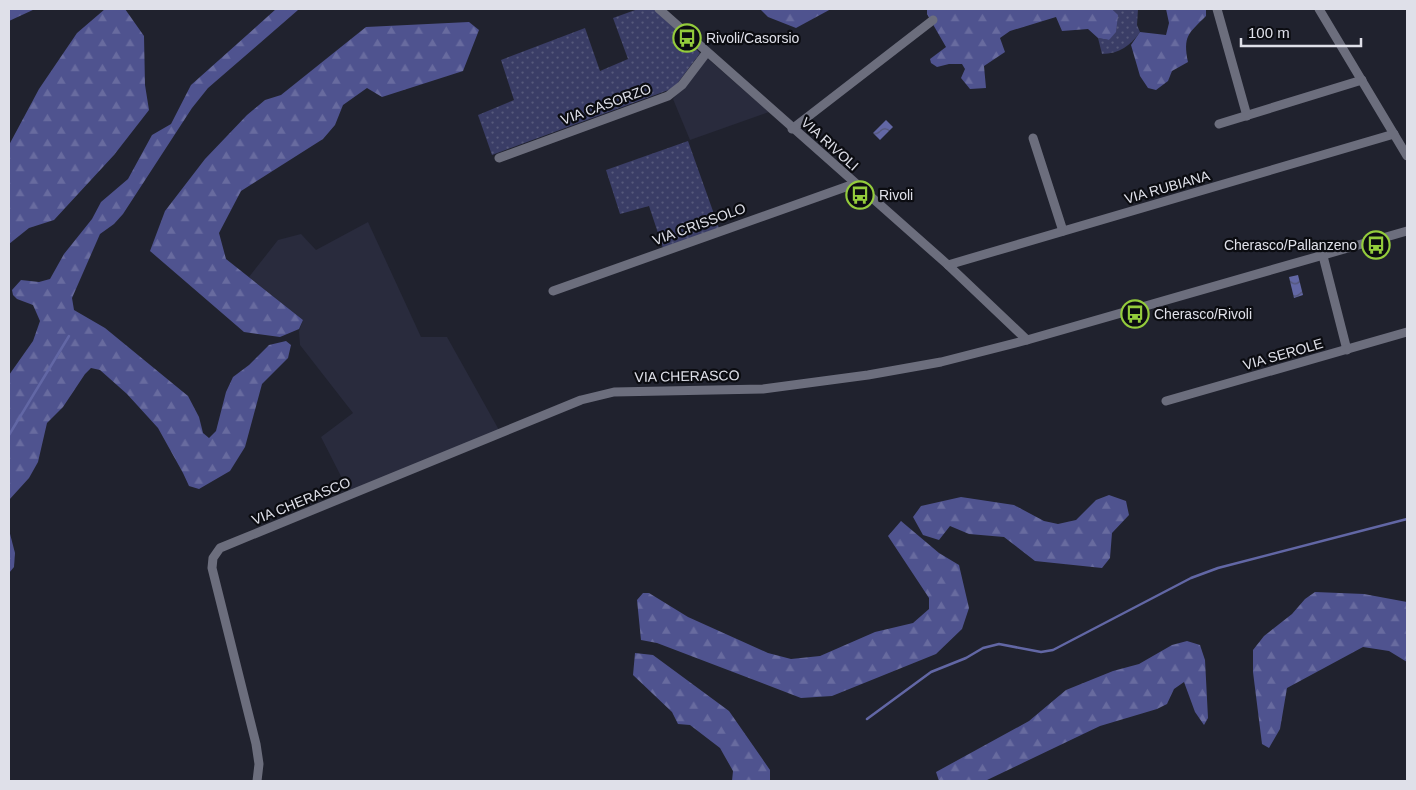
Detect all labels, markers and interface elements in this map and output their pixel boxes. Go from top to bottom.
scale bar [1241,15,1361,47]
bus stop icon: Rivoli/Casorsio [672,23,702,53]
text: 100 m [1248,24,1290,41]
place label: Rivoli/Casorsio [706,30,800,46]
street label: VIA CASORZO [559,80,653,128]
street label: VIA RIVOLI [798,114,862,174]
street label: VIA RUBIANA [1123,167,1212,207]
bus stop icon: Rivoli [845,180,875,210]
place label: Rivoli [879,187,913,203]
street label: VIA CRISSOLO [650,200,748,248]
bus stop icon: Cherasco/Pallanzeno [1361,230,1391,260]
place label: Cherasco/Pallanzeno [1224,237,1357,253]
bus stop icon: Cherasco/Rivoli [1120,299,1150,329]
place label: Cherasco/Rivoli [1154,306,1252,322]
street label: VIA SEROLE [1241,335,1325,373]
street label: VIA CHERASCO [634,367,740,385]
street label: VIA CHERASCO [249,474,353,528]

